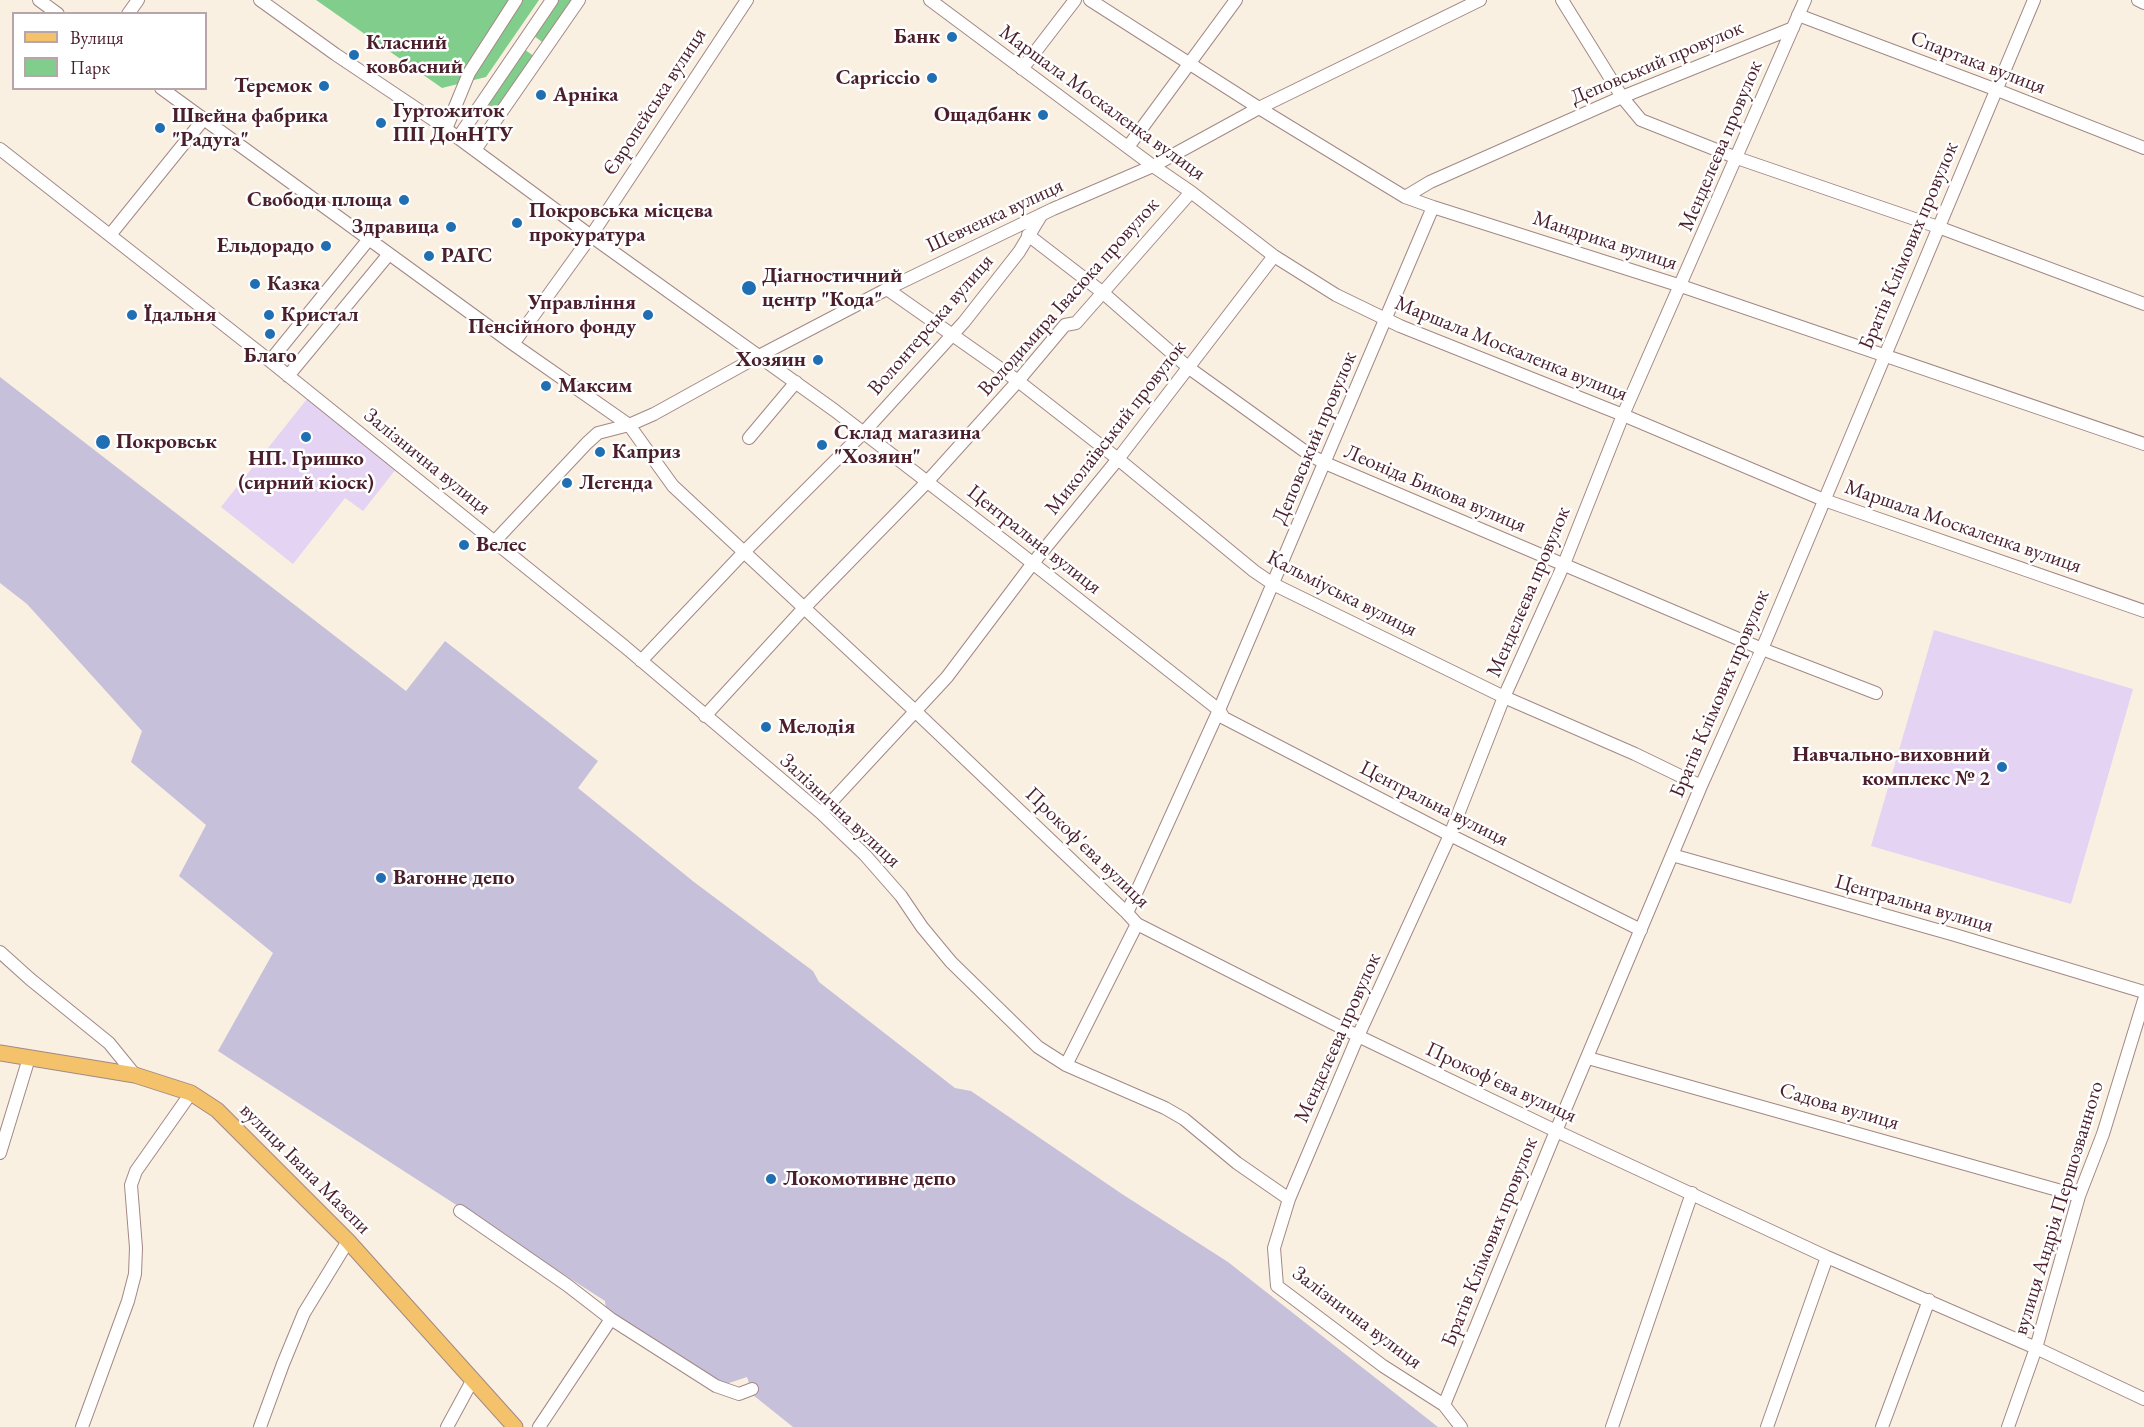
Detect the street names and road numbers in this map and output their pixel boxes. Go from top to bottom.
street label: Деповський провулок [1567,15,1747,111]
street label: Маршала Москаленка вулиця [994,20,1210,186]
street label: Європейська вулиця [598,23,712,181]
street label: Спартака вулиця [1907,26,2049,100]
street label: Менделєєва провулок [1674,57,1768,235]
street label: Братів Клімових провулок [1854,138,1964,354]
street label: Шевченка вулиця [923,173,1067,259]
street label: Володимира Івасюка провулок [973,193,1165,401]
street label: Мандрика вулиця [1530,206,1680,276]
street label: Волонтерська вулиця [863,249,999,401]
street label: Маршала Москаленка вулиця [1391,291,1631,407]
street label: Миколаївський провулок [1040,336,1192,520]
street label: Деповський провулок [1267,348,1363,528]
street label: Залізнична вулиця [358,403,496,521]
street label: Леоніда Бикова вулиця [1340,439,1530,539]
street label: Маршала Москаленка вулиця [1841,475,2085,579]
street label: Центральна вулиця [962,480,1106,600]
street label: Менделєєва провулок [1482,503,1576,681]
street label: Кальміуська вулиця [1263,545,1421,643]
street label: Братів Клімових провулок [1665,586,1775,802]
street label: Залізнична вулиця [774,749,906,873]
street label: Центральна вулиця [1356,756,1512,852]
street label: Прокоф'єва вулиця [1019,782,1155,914]
street label: Центральна вулиця [1832,869,1996,939]
street label: Менделєєва провулок [1289,949,1387,1127]
street label: Прокоф'єва вулиця [1422,1037,1580,1129]
street label: Садова вулиця [1776,1078,1902,1136]
street label: вулиця Андрія Першозванного [2008,1078,2110,1338]
street label: вулиця Івана Мазепи [234,1098,376,1240]
street label: Братів Клімових провулок [1436,1134,1544,1350]
street label: Залізнична вулиця [1287,1261,1427,1375]

